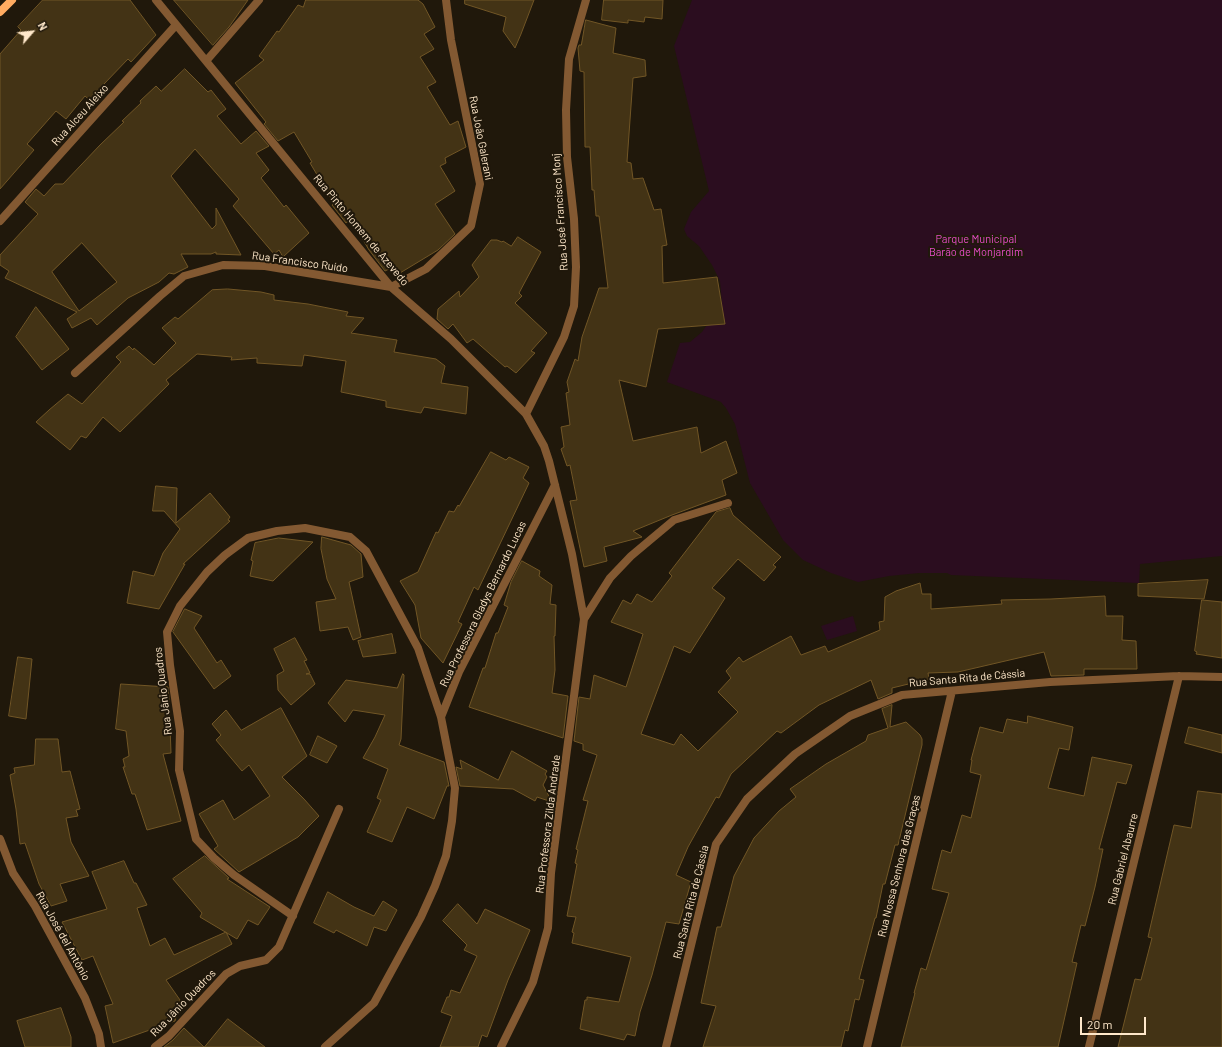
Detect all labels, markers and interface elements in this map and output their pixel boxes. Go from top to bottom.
north arrow [12,12,52,52]
text: N [36,20,50,32]
street label: Rua Alceu Aleixo [49,82,111,148]
street label: Rua João Galerani [466,95,496,181]
street label: Rua José Francisco Monj [549,153,571,271]
street label: Rua Pinto Homem de Azevedo [311,172,411,288]
park label: Parque Municipal Barão de Monjardim [929,232,1023,258]
street label: Rua Francisco Ruído [251,249,349,275]
street label: Rua Professora Gladys Bernardo Lucas [437,519,529,689]
street label: Rua Jânio Quadros [151,646,175,736]
street label: Rua Santa Rita de Cássia [908,666,1026,690]
street label: Rua Professora Zilda Andrade [533,754,563,894]
street label: Rua Nossa Senhora das Graças [875,794,923,938]
street label: Rua Gabriel Abaurre [1105,812,1141,906]
street label: Rua Santa Rita de Cássia [670,844,712,960]
street label: Rua José del Antônio [33,889,93,983]
street label: Rua Jânio Quadros [148,967,218,1039]
scale bar [1082,1009,1148,1035]
text: 20 m [1087,1017,1113,1031]

